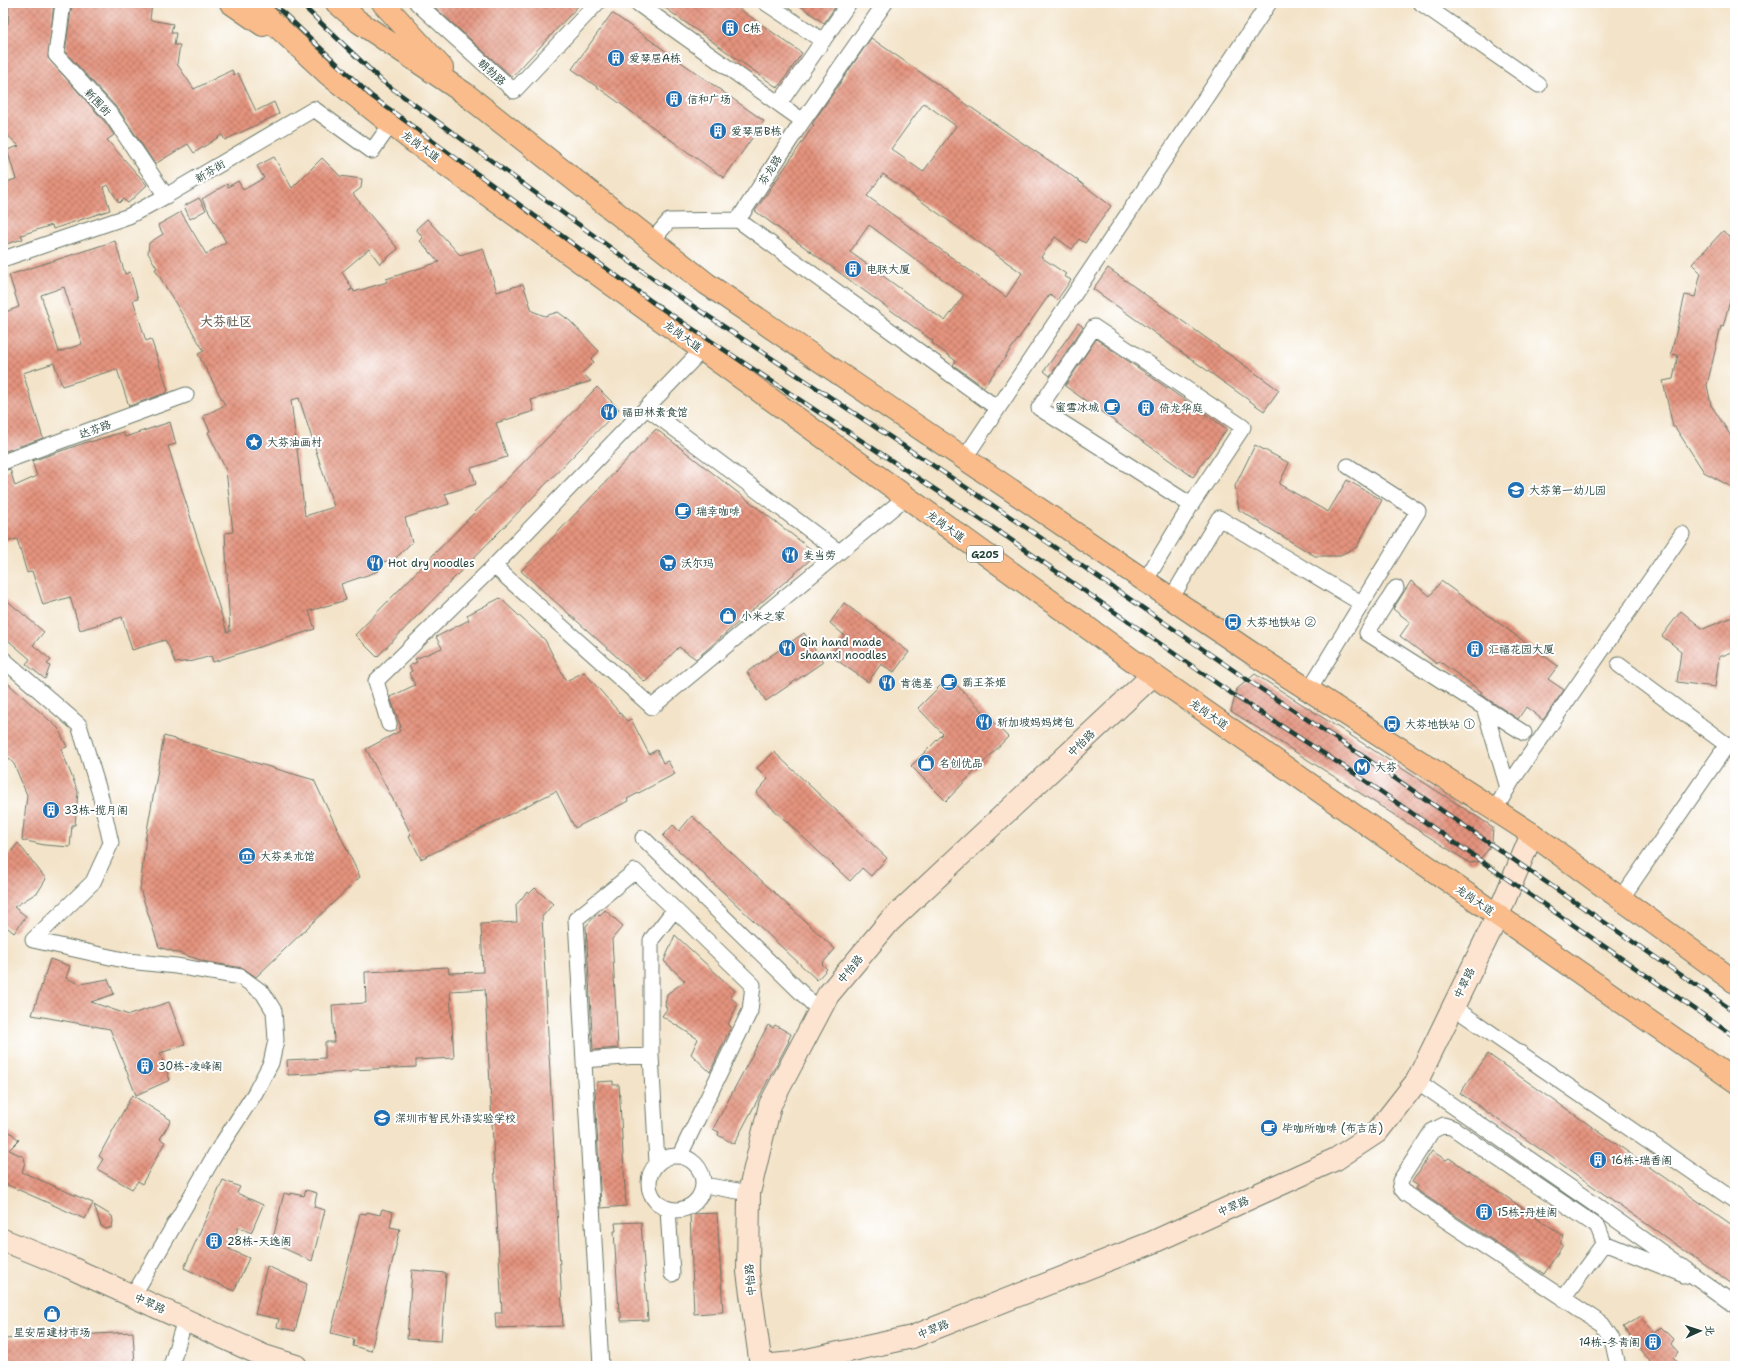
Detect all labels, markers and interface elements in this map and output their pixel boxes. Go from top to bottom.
building icon: C栋 [720,18,740,38]
place label: C栋 [743,21,761,36]
building icon: 爱琴居A栋 [606,48,626,68]
place label: 爱琴居A栋 [629,51,681,66]
street label: 朝勃路 [474,56,509,89]
street label: 新围街 [81,85,115,120]
building icon: 信和广场 [664,89,684,109]
place label: 信和广场 [687,92,731,107]
building icon: 爱琴居B栋 [708,121,728,141]
place label: 爱琴居B栋 [731,124,782,139]
street label: 龙岗大道 [398,127,443,165]
street label: 芬龙路 [755,152,786,188]
street label: 新芬街 [192,156,229,186]
building icon: 电联大厦 [843,259,863,279]
place label: 电联大厦 [866,262,910,277]
district label: 大芬社区 [200,313,252,330]
street label: 龙岗大道 [660,317,705,355]
cafe icon: 蜜雪冰城 [1102,397,1122,417]
building icon: 倚龙华庭 [1136,398,1156,418]
place label: 蜜雪冰城 [1055,400,1099,415]
place label: 倚龙华庭 [1159,401,1203,416]
restaurant icon: 福田林素食馆 [599,402,619,422]
place label: 福田林素食馆 [622,405,688,420]
street label: 达芬路 [77,417,113,442]
place icon: 大芬油画村 [244,432,264,452]
place label: 大芬油画村 [267,435,322,450]
school or university icon: 大芬第一幼儿园 [1506,480,1526,500]
place label: 大芬第一幼儿园 [1529,483,1606,498]
cafe icon: 瑞幸咖啡 [673,501,693,521]
place label: 瑞幸咖啡 [696,504,740,519]
street label: 龙岗大道 [923,507,968,545]
restaurant icon: 麦当劳 [780,545,800,565]
road number: G205 [967,546,1003,562]
place label: 麦当劳 [803,548,836,563]
restaurant icon: Hot dry noodles [365,553,385,573]
supermarket icon: 沃尔玛 [658,553,678,573]
place label: Hot dry noodles [388,556,475,571]
place label: 沃尔玛 [681,556,714,571]
shop icon: 小米之家 [718,606,738,626]
place label: 小米之家 [741,609,785,624]
bus stop icon: 大芬地铁站 ② [1223,612,1243,632]
place label: 大芬地铁站 ② [1246,615,1316,630]
place label: Qin hand made shaanxi noodles [800,635,887,663]
restaurant icon: Qin hand made shaanxi noodles [777,638,797,658]
building icon: 汇福花园大厦 [1465,639,1485,659]
place label: 汇福花园大厦 [1488,642,1554,657]
cafe icon: 霸王茶姬 [939,672,959,692]
restaurant icon: 肯德基 [877,673,897,693]
place label: 霸王茶姬 [962,675,1006,690]
place label: 肯德基 [900,676,933,691]
street label: 龙岗大道 [1186,696,1231,733]
restaurant icon: 新加坡妈妈烤包 [974,712,994,732]
bus stop icon: 大芬地铁站 ① [1382,714,1402,734]
place label: 新加坡妈妈烤包 [997,715,1074,730]
place label: 大芬地铁站 ① [1405,717,1475,732]
street label: 中怡路 [1064,727,1098,760]
shop icon: 名创优品 [916,753,936,773]
place label: 名创优品 [939,756,983,771]
metro station icon: 大芬 [1352,757,1372,777]
place label: 大芬 [1375,760,1397,775]
building icon: 33栋-揽月阁 [41,800,61,820]
place label: 33栋-揽月阁 [64,803,128,818]
museum icon: 大芬美术馆 [237,846,257,866]
place label: 大芬美术馆 [260,849,315,864]
street label: 龙岗大道 [1452,882,1497,919]
street label: 中怡路 [834,952,867,987]
street label: 中翠路 [1450,965,1478,1001]
building icon: 30栋-凌峰阁 [135,1056,155,1076]
place label: 30栋-凌峰阁 [158,1059,223,1074]
school or university icon: 深圳市智民外语实验学校 [372,1108,392,1128]
place label: 深圳市智民外语实验学校 [395,1111,516,1126]
cafe icon: 毕咖所咖啡 (布吉店) [1259,1118,1279,1138]
place label: 毕咖所咖啡 (布吉店) [1282,1121,1383,1136]
building icon: 16栋-瑞香阁 [1588,1150,1608,1170]
place label: 16栋-瑞香阁 [1611,1153,1672,1168]
street label: 中翠路 [1215,1193,1251,1220]
building icon: 15栋-丹桂阁 [1474,1202,1494,1222]
place label: 15栋-丹桂阁 [1497,1205,1557,1220]
building icon: 28栋-天逸阁 [204,1231,224,1251]
place label: 28栋-天逸阁 [227,1234,291,1249]
street label: 中怡路 [742,1263,759,1297]
street label: 中翠路 [132,1290,168,1317]
shop icon: 星安居建材市场 [42,1304,62,1324]
north arrow [1680,1311,1720,1351]
street label: 中翠路 [915,1316,951,1343]
place label: 星安居建材市场 [14,1325,91,1340]
text: 北 [1702,1325,1717,1336]
building icon: 14栋-冬青阁 [1643,1332,1663,1352]
place label: 14栋-冬青阁 [1579,1335,1640,1350]

